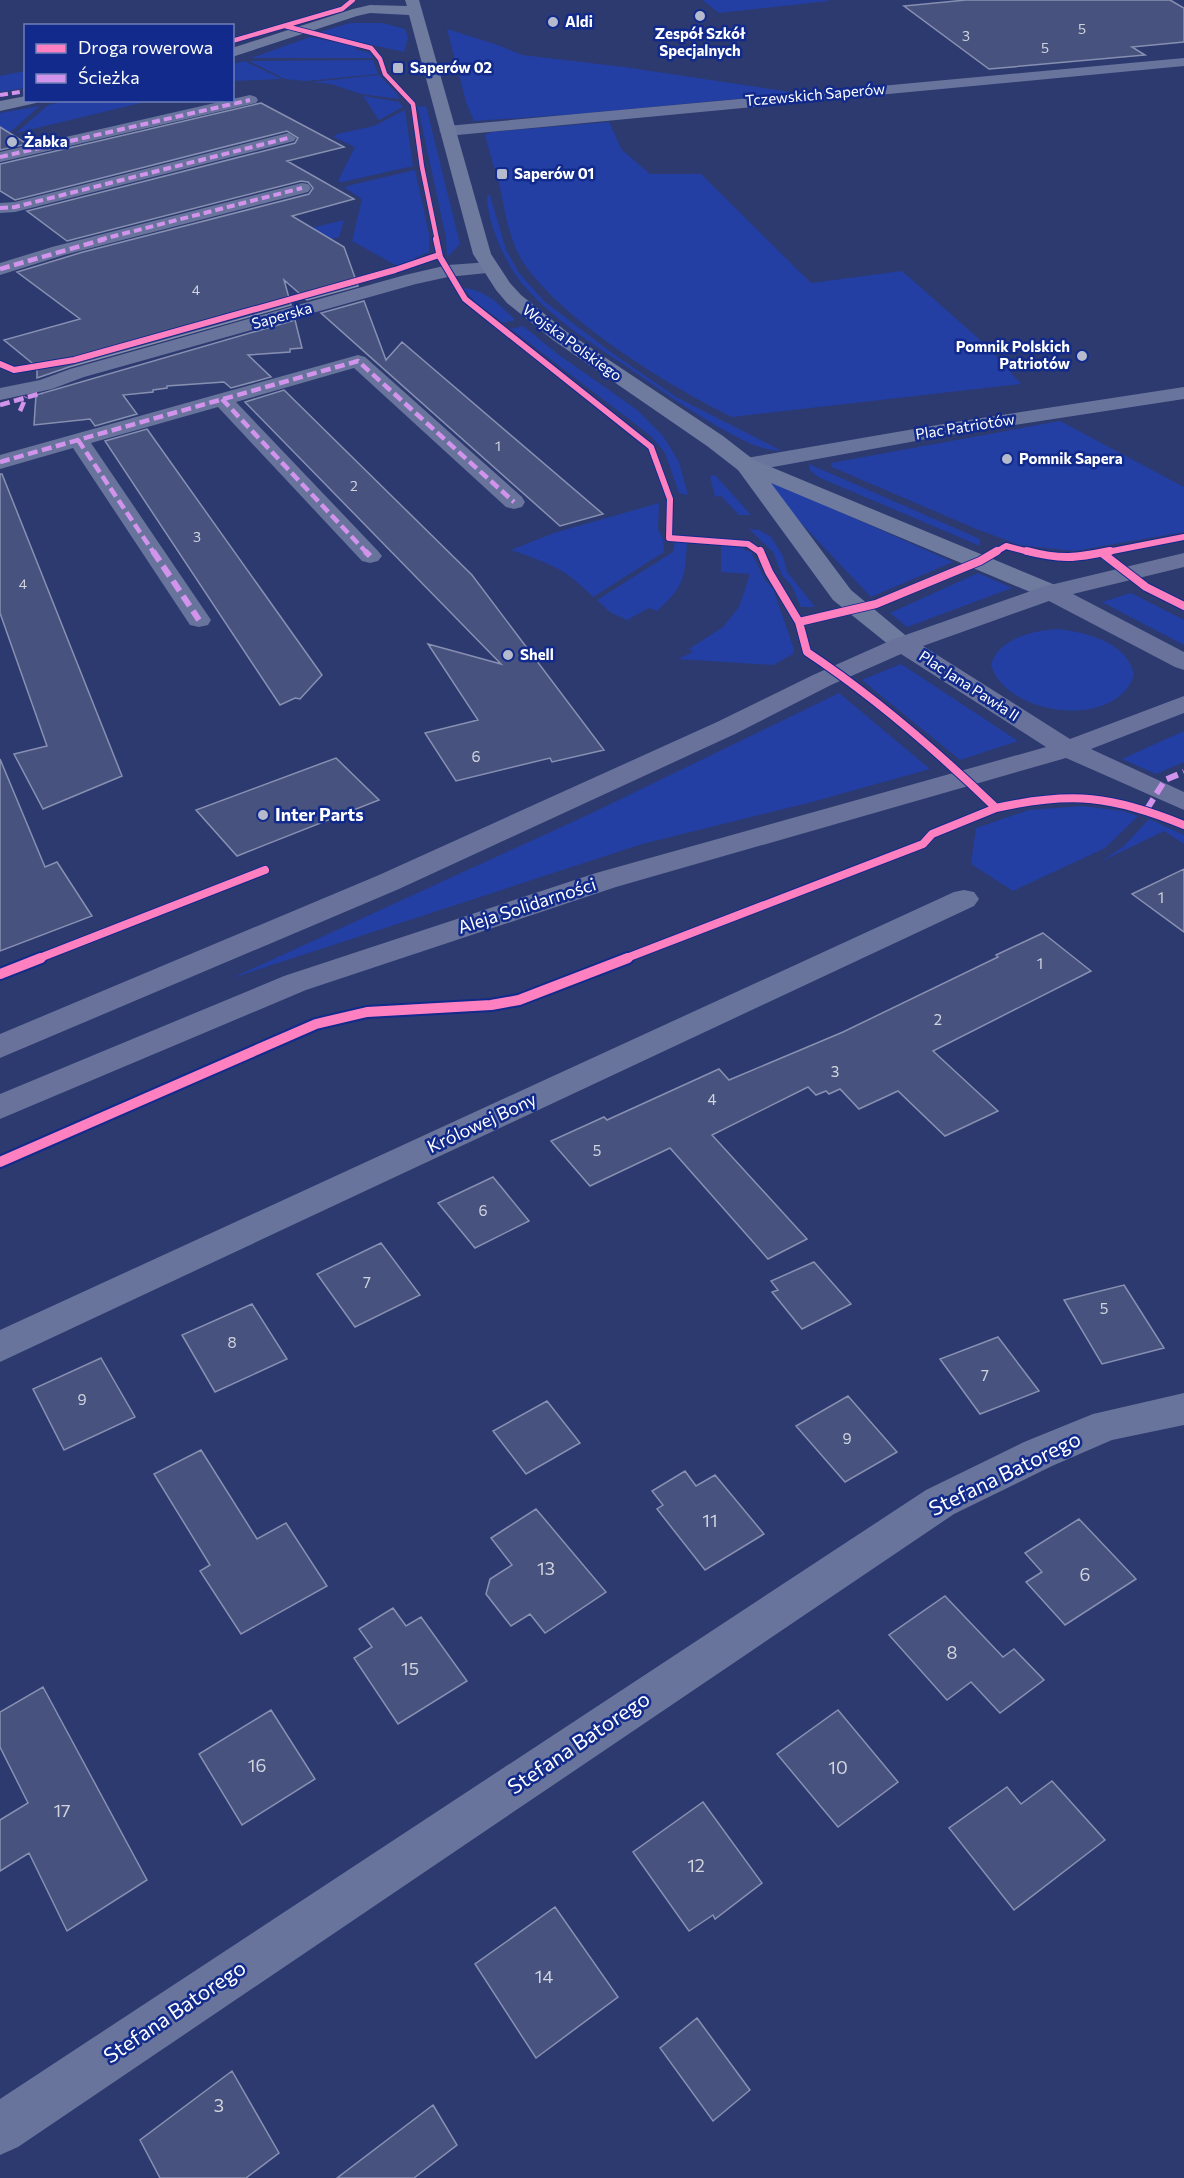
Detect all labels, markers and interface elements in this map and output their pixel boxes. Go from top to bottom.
marker: Zespół Szkół Specjalnych [693,9,707,23]
place label: Aldi [565,12,593,30]
marker: Aldi [546,15,560,29]
house number: 5 [1078,20,1086,37]
legend [24,24,234,102]
place label: Zespół Szkół Specjalnych [655,24,746,59]
house number: 3 [962,27,970,44]
text: Droga rowerowa [78,36,213,58]
house number: 5 [1041,39,1049,56]
place label: Saperów 02 [410,58,492,76]
marker: Saperów 02 [391,61,405,75]
text: Ścieżka [78,66,140,88]
street label: Tczewskich Saperów [744,79,886,109]
place label: Żabka [24,132,68,150]
marker: Żabka [5,135,19,149]
place label: Saperów 01 [514,164,594,182]
marker: Saperów 01 [495,167,509,181]
house number: 4 [192,281,201,298]
street label: Saperska [249,298,314,332]
street label: Wojska Polskiego [519,300,626,384]
place label: Pomnik Polskich Patriotów [956,337,1071,372]
marker: Pomnik Polskich Patriotów [1075,349,1089,363]
street label: Plac Patriotów [914,409,1016,443]
house number: 1 [495,437,501,454]
place label: Pomnik Sapera [1019,449,1123,467]
marker: Pomnik Sapera [1000,452,1014,466]
house number: 2 [350,477,358,494]
house number: 3 [193,528,201,545]
house number: 4 [19,575,28,592]
place label: Shell [520,645,554,663]
street label: Plac Jana Pawła II [916,646,1023,724]
marker: Shell [501,648,515,662]
house number: 6 [471,747,481,765]
place label: Inter Parts [275,803,364,825]
marker: Inter Parts [256,808,270,822]
street label: Aleja Solidarności [455,872,599,938]
house number: 1 [1158,888,1164,906]
house number: 1 [1037,954,1043,972]
house number: 2 [934,1010,942,1028]
house number: 3 [831,1062,839,1080]
street label: Królowej Bony [423,1087,540,1157]
house number: 4 [708,1090,717,1108]
house number: 5 [593,1141,601,1159]
house number: 6 [478,1201,488,1219]
house number: 7 [363,1273,371,1291]
house number: 5 [1100,1299,1108,1317]
house number: 8 [227,1333,237,1351]
house number: 7 [981,1366,989,1384]
house number: 9 [77,1390,87,1408]
street label: Stefana Batorego [924,1425,1084,1520]
house number: 9 [842,1429,852,1447]
house number: 11 [702,1509,718,1531]
house number: 13 [537,1557,555,1579]
house number: 6 [1080,1563,1090,1585]
house number: 8 [947,1641,958,1663]
house number: 15 [401,1657,419,1679]
street label: Stefana Batorego [502,1685,654,1799]
house number: 16 [248,1754,266,1776]
house number: 10 [828,1756,848,1778]
house number: 17 [53,1799,71,1821]
house number: 12 [687,1854,705,1876]
street label: Stefana Batorego [98,1954,250,2068]
house number: 14 [535,1965,553,1987]
house number: 3 [214,2094,224,2116]

